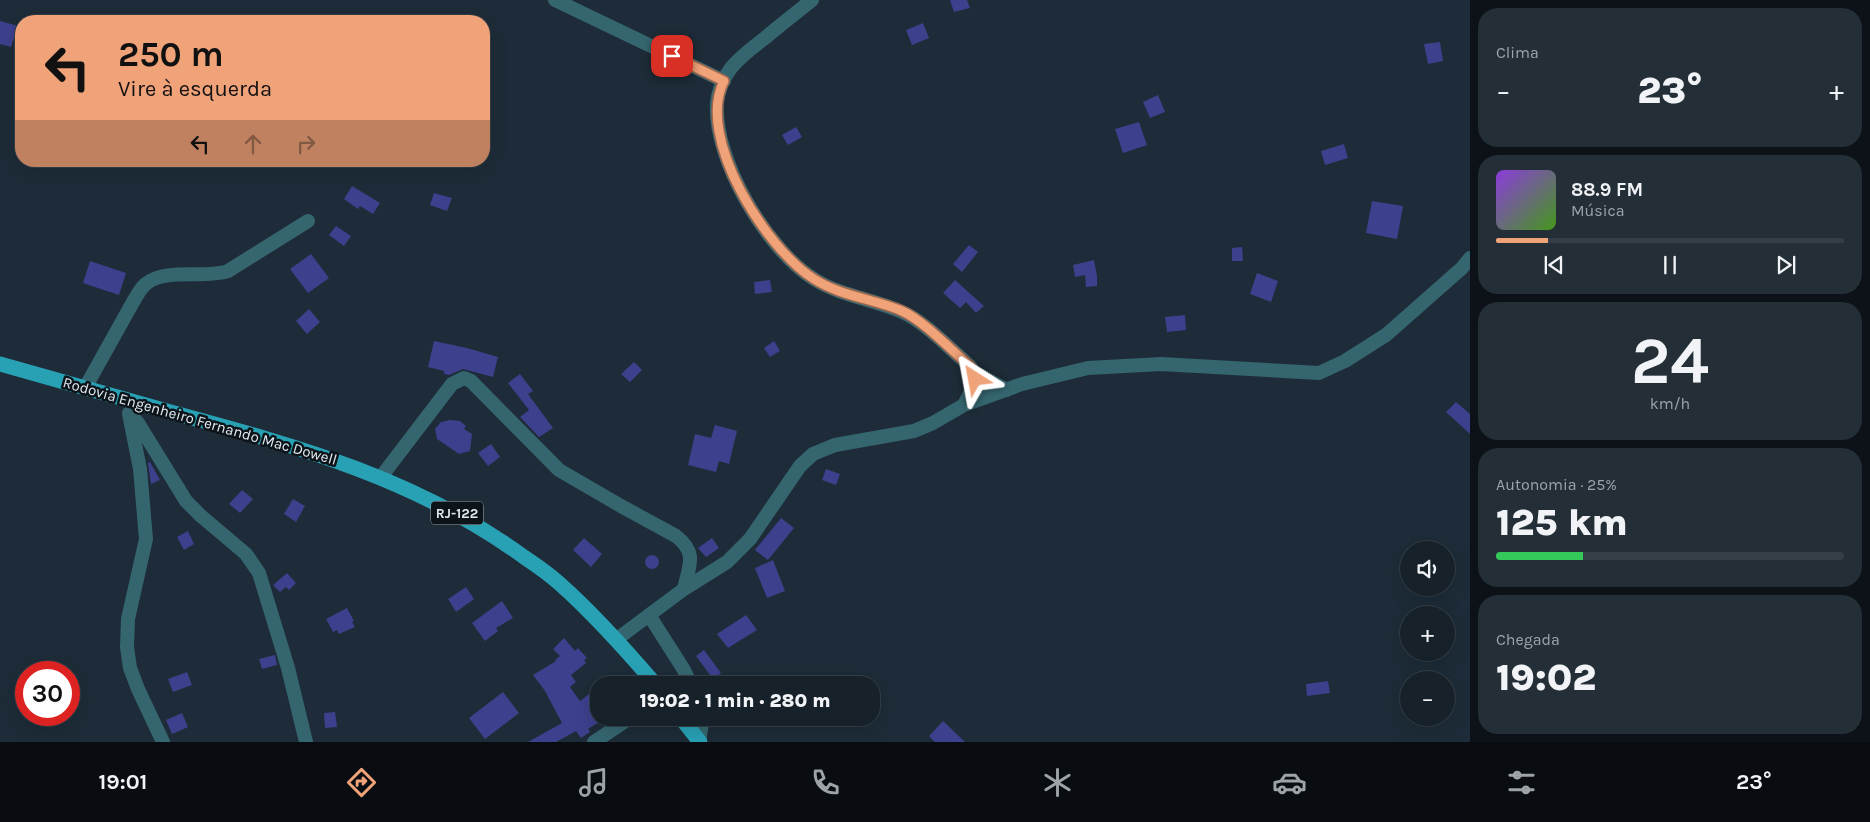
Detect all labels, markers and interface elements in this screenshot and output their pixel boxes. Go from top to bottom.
text: 250 m [118,34,224,75]
icon: left [35,35,100,100]
pin [651,35,693,77]
icon: arrive [658,42,686,70]
text: Clima [1496,43,1539,62]
text: 23° [1637,68,1703,113]
text: − [1496,74,1511,107]
text: + [1829,74,1844,107]
text: Vire à esquerda [118,76,272,102]
icon: left [186,130,214,158]
icon: ahead [239,130,267,158]
icon: right [292,130,320,158]
text: 88.9 FM [1571,179,1643,201]
text: Música [1571,201,1624,220]
icon: previous [1540,251,1568,279]
icon: pause [1656,251,1684,279]
icon: next [1772,251,1800,279]
text: 24 [1631,323,1709,399]
position arrow [948,352,1000,404]
street label: Rodovia Engenheiro Fernando Mac Dowell [61,373,339,469]
text: km/h [1650,394,1690,413]
text: Autonomia · 25% [1496,475,1617,494]
text: 125 km [1496,500,1628,545]
road number: RJ-122 [431,502,483,524]
map controls [1400,541,1455,726]
button: sound [1400,541,1455,596]
button: + [1400,606,1455,661]
text: Chegada [1496,630,1560,649]
text: 19:02 [1496,655,1596,700]
speed limit sign: 30 [15,661,80,726]
button: − [1400,671,1455,726]
text: 19:02 · 1 min · 280 m [639,690,831,712]
icon: directions [344,765,379,800]
icon: music [576,765,611,800]
icon: phone [808,765,843,800]
icon: climate [1040,765,1075,800]
icon: car [1272,765,1307,800]
icon: filters [1504,765,1539,800]
text: 19:01 [98,769,147,795]
text: 23° [1736,769,1772,795]

